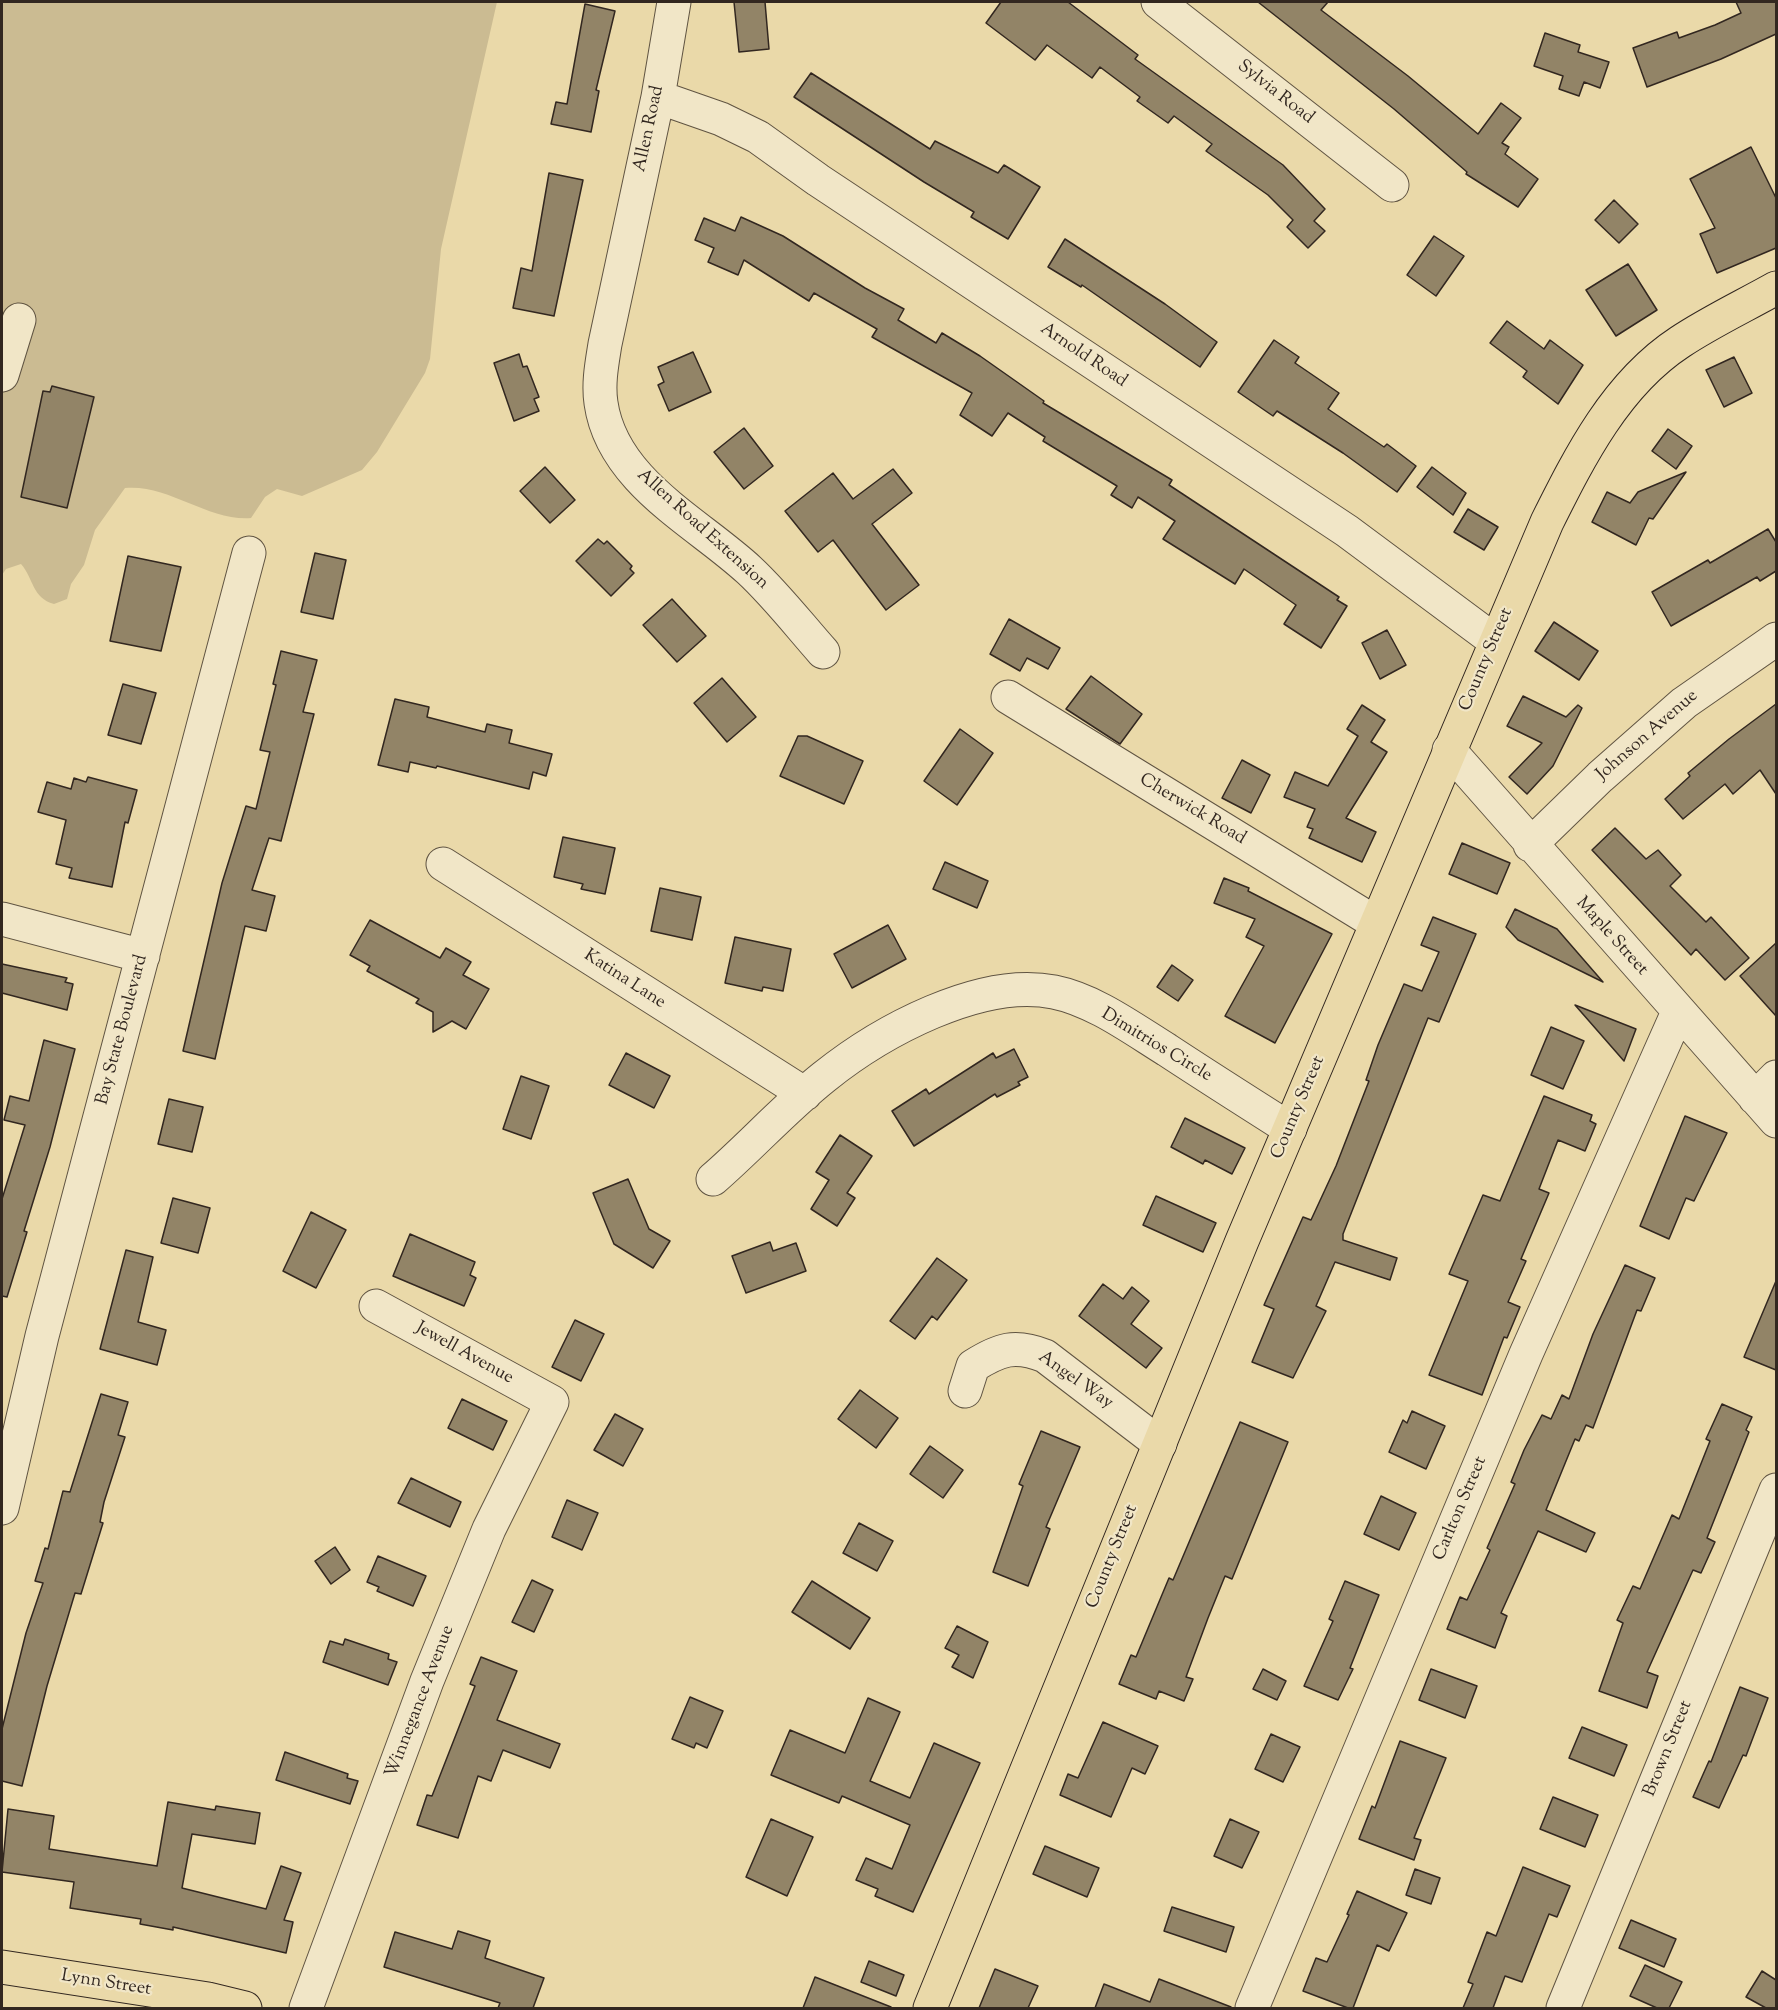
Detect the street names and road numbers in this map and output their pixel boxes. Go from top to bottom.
street label: Sylvia Road [1232,56,1318,130]
street label: Allen Road [630,84,670,174]
street label: Arnold Road [1035,319,1131,393]
street label: Allen Road Extension [632,465,772,595]
street label: County Street [1456,605,1518,715]
street label: Johnson Avenue [1593,686,1703,786]
street label: Cherwick Road [1135,770,1249,850]
street label: Maple Street [1570,893,1652,981]
street label: Katina Lane [579,946,669,1014]
street label: Bay State Boulevard [93,953,153,1107]
street label: Dimitrios Circle [1097,1004,1215,1088]
street label: County Street [1268,1053,1330,1163]
street label: Jewell Avenue [411,1318,517,1390]
street label: Angel Way [1033,1347,1117,1415]
street label: Carlton Street [1429,1454,1493,1564]
street label: County Street [1082,1502,1144,1612]
street label: Winnegance Avenue [382,1623,460,1781]
street label: Brown Street [1640,1698,1698,1800]
street label: Lynn Street [59,1966,153,2002]

